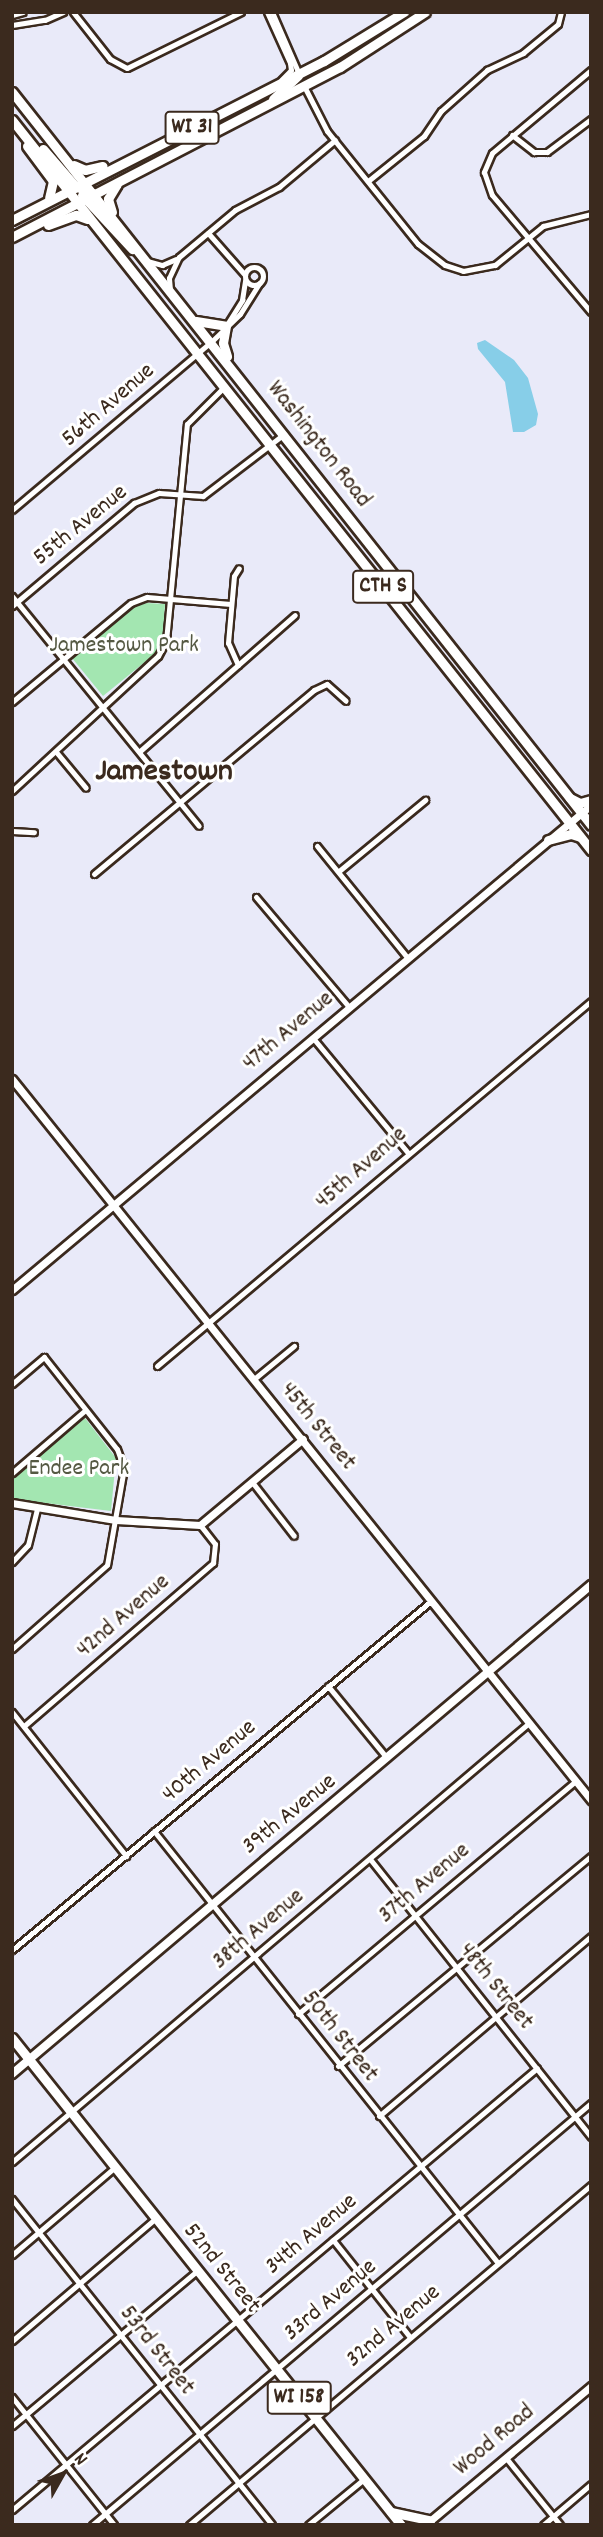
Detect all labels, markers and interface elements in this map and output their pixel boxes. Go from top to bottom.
road number: WI 31 [164,108,220,148]
street label: 56th Avenue [57,358,161,454]
street label: Washington Road [260,376,376,514]
street label: 55th Avenue [28,479,134,573]
road number: CTH S [352,568,414,607]
park label: Jamestown Park [49,633,199,661]
district label: Jamestown [95,754,233,792]
street label: 47th Avenue [238,986,340,1078]
street label: 45th Avenue [310,1121,414,1217]
street label: 45th Street [273,1377,361,1477]
park label: Endee Park [29,1456,129,1484]
street label: 42nd Avenue [72,1569,176,1665]
street label: 40th Avenue [157,1714,263,1810]
street label: 39th Avenue [237,1768,343,1862]
street label: 37th Avenue [373,1837,477,1931]
street label: 38th Avenue [207,1883,311,1977]
street label: 48th Street [451,1938,539,2036]
street label: 50th Street [294,1986,384,2088]
street label: 34th Avenue [260,2188,364,2282]
street label: 52nd Street [176,2218,266,2320]
street label: 33rd Avenue [279,2254,383,2348]
street label: 32nd Avenue [341,2279,447,2375]
street label: 53rd Street [112,2300,200,2402]
road number: WI 158 [266,2378,332,2418]
street label: Wood Road [449,2399,541,2483]
north arrow [28,2439,98,2509]
text: N [66,2448,93,2472]

